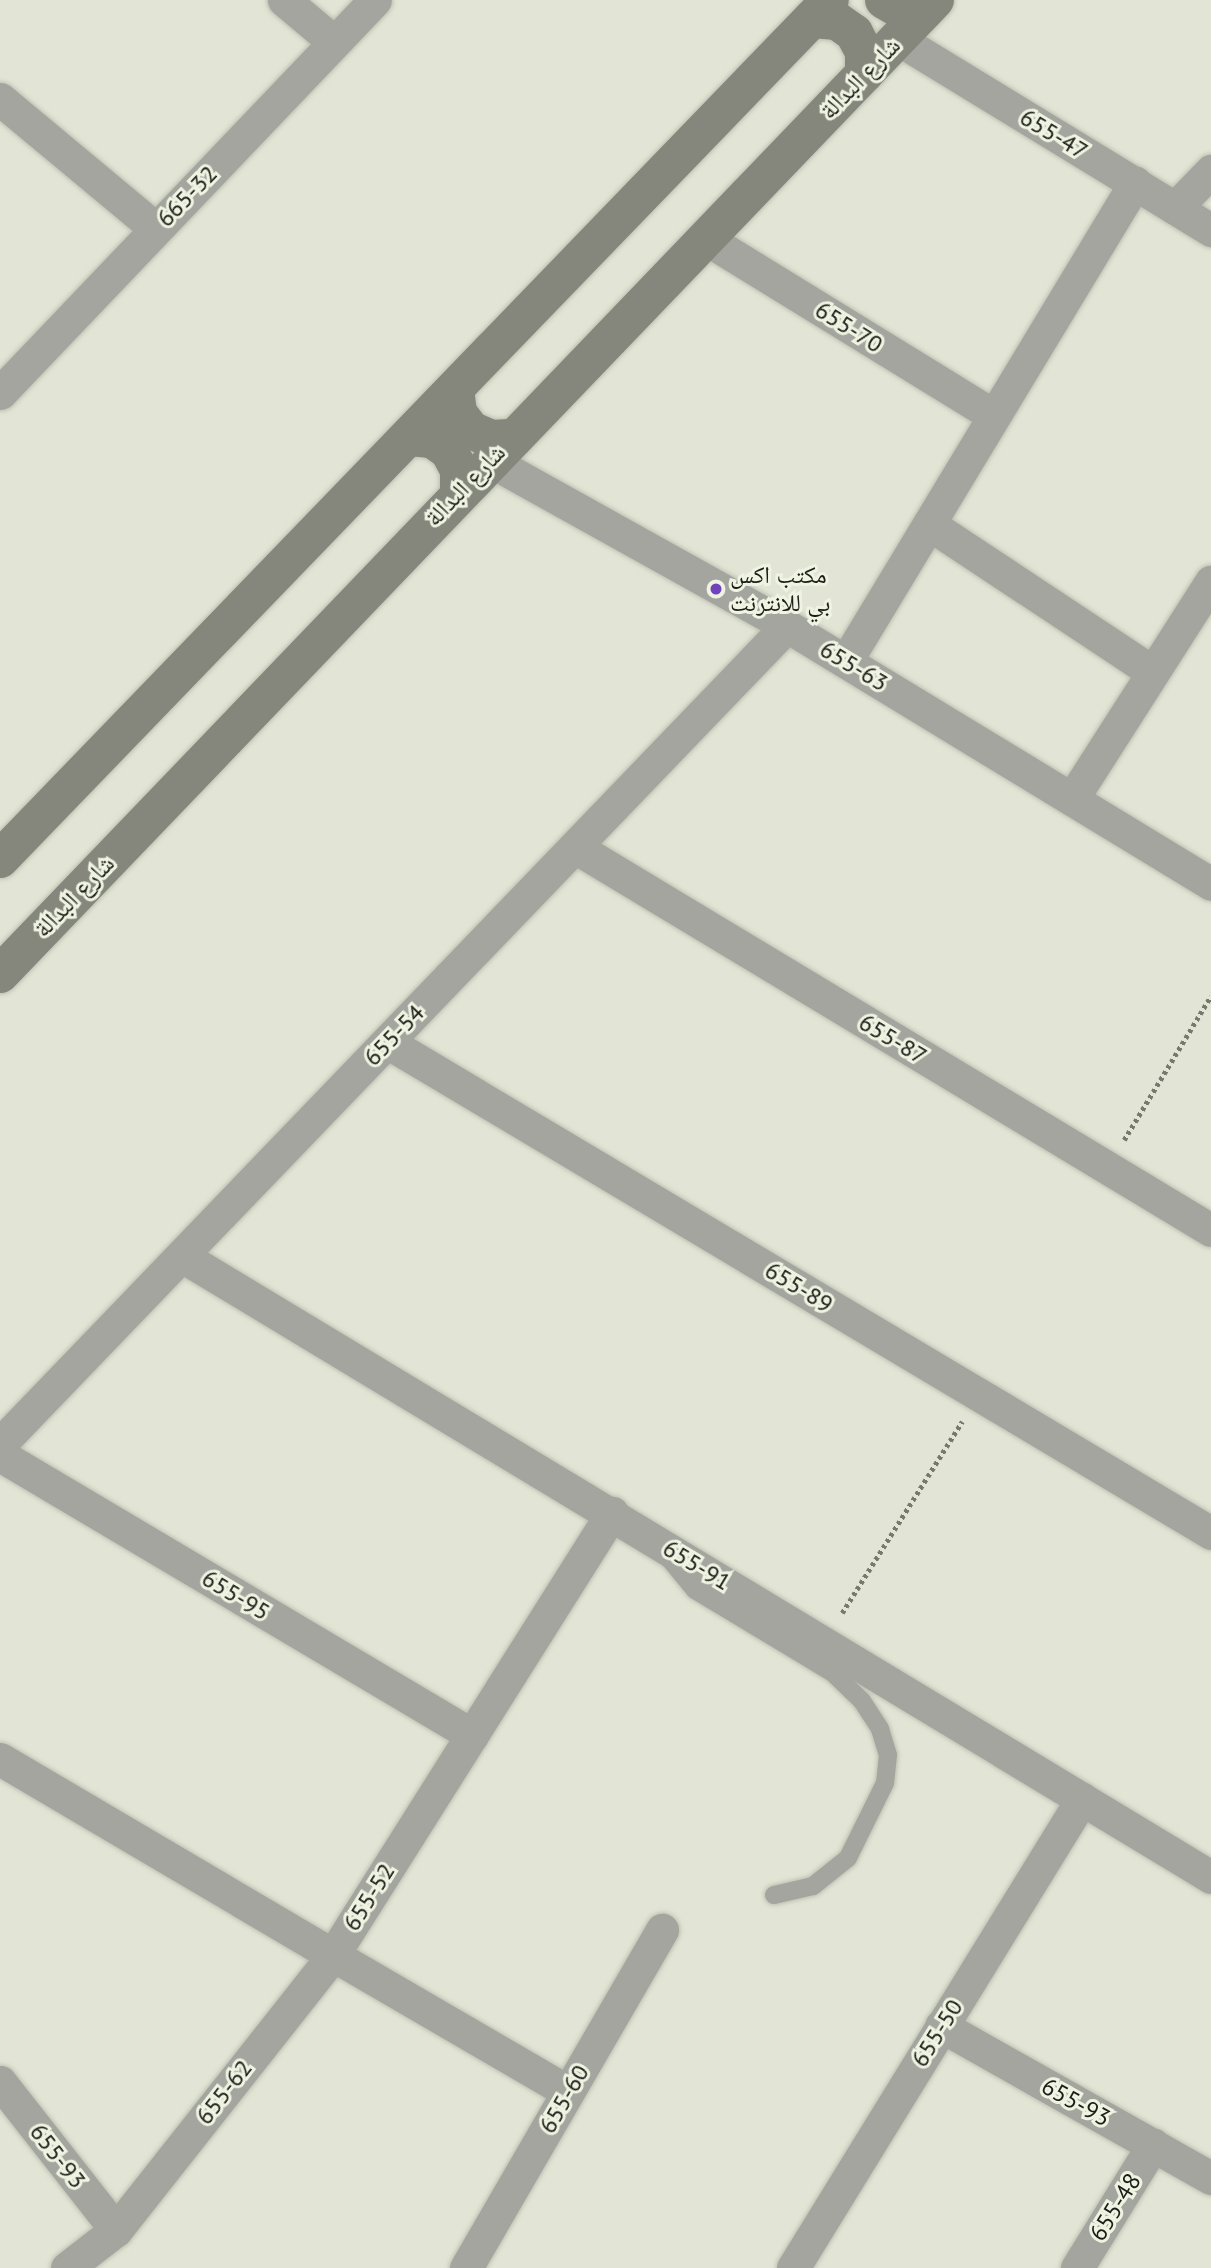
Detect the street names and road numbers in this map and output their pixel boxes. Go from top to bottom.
street label: شارع البدالة [814,31,906,125]
street label: 655-47 [1015,103,1093,165]
street label: 665-32 [151,159,223,233]
street label: 655-70 [810,295,888,359]
street label: شارع البدالة [419,438,511,532]
street label: 655-63 [815,635,893,697]
street label: شارع البدالة [28,849,120,943]
street label: 655-54 [358,998,430,1072]
street label: 655-87 [854,1008,932,1070]
street label: 655-89 [760,1256,838,1318]
street label: 655-91 [658,1534,736,1596]
street label: 655-95 [197,1564,275,1626]
street label: 655-52 [337,1858,401,1936]
street label: 655-50 [905,1994,969,2072]
street label: 655-62 [190,2054,258,2130]
street label: 655-60 [533,2060,595,2138]
street label: 655-93 [1037,2071,1115,2133]
street label: 655-93 [24,2118,92,2194]
street label: 655-48 [1083,2168,1147,2246]

